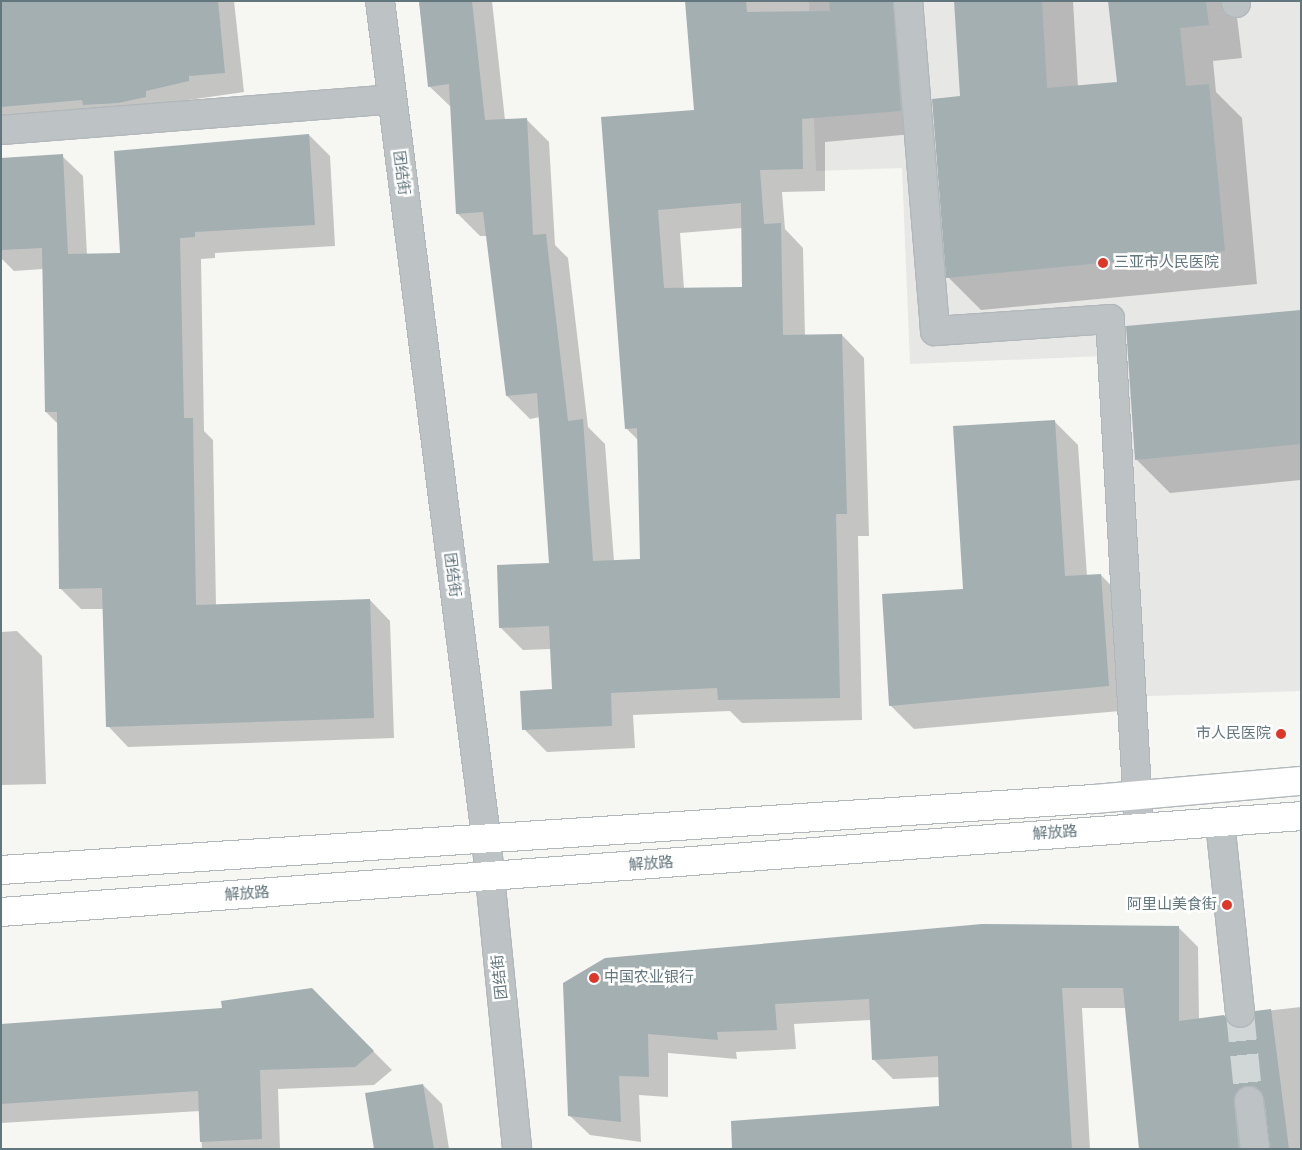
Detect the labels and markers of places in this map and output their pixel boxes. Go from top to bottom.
place label: 三亚市人民医院 [1114,254,1219,272]
marker: 三亚市人民医院 [1096,256,1110,270]
place label: 市人民医院 [1196,725,1271,743]
marker: 市人民医院 [1275,728,1287,740]
place label: 阿里山美食街 [1127,896,1217,914]
marker: 阿里山美食街 [1221,899,1233,911]
place label: 中国农业银行 [604,969,694,987]
marker: 中国农业银行 [588,972,600,984]

